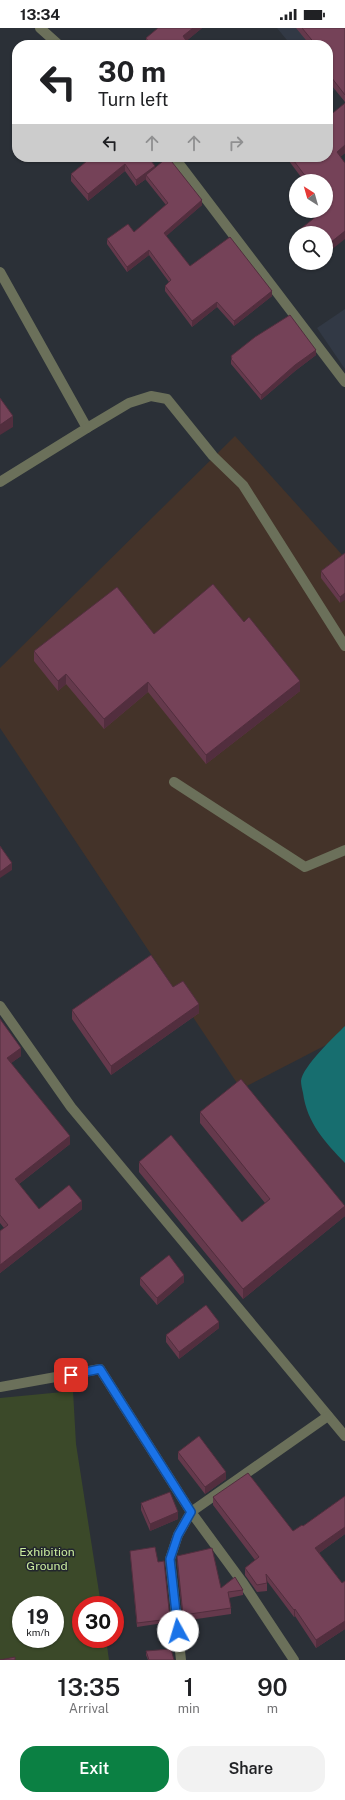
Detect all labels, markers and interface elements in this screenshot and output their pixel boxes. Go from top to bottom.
text: 13:34 [20,6,60,23]
text: 30 m [98,55,166,88]
icon: left [32,56,84,108]
text: Turn left [98,89,168,110]
icon: left [99,132,121,154]
icon: ahead [141,132,163,154]
icon: ahead [183,132,205,154]
icon: right [225,132,247,154]
north arrow [289,174,333,218]
map controls [289,174,333,270]
button: search [289,226,333,270]
pin [54,1358,88,1392]
icon: arrive [60,1364,82,1386]
park label: Exhibition Ground [19,1545,75,1573]
speed limit sign: 30 [72,1596,124,1648]
text: 19 [27,1605,49,1629]
position arrow [157,1610,199,1652]
text: km/h [26,1626,50,1638]
text: 13:35 [57,1673,120,1701]
text: 1 [184,1673,194,1701]
text: 90 [257,1673,288,1701]
text: Arrival [69,1701,109,1716]
text: min [178,1701,200,1716]
text: m [267,1701,278,1716]
button: Exit [20,1746,169,1792]
button: Share [177,1746,325,1792]

